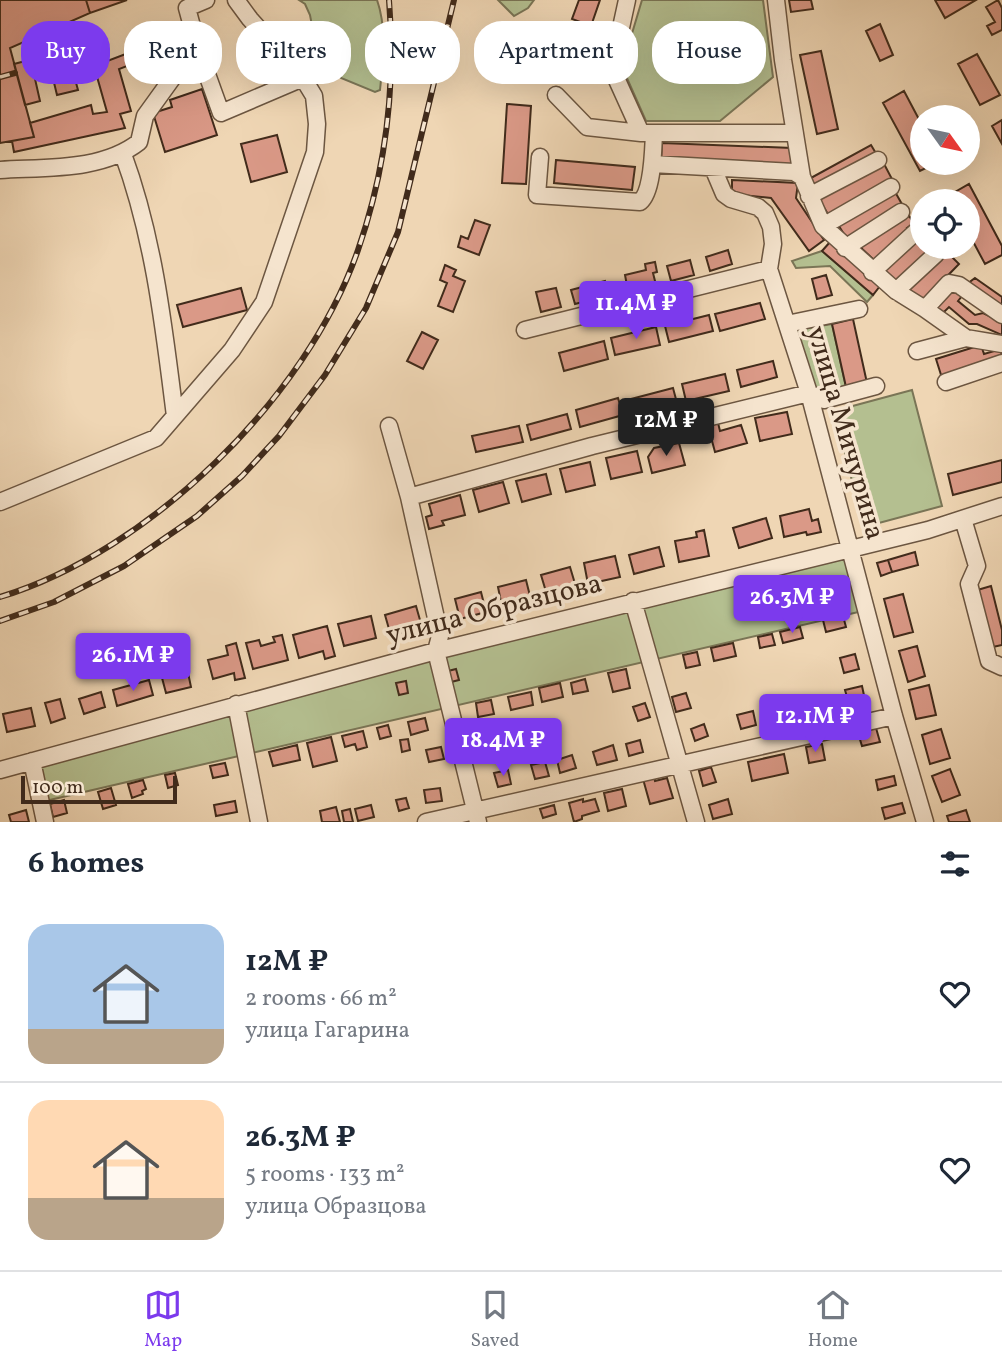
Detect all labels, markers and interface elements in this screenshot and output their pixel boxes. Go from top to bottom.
chip: Buy [21,21,110,84]
chip: Rent [124,21,222,84]
chip: Filters [236,21,351,84]
chip: New [365,21,460,84]
chip: Apartment [474,21,638,84]
chip: House [652,21,766,84]
north arrow [910,105,980,175]
map controls [910,105,980,259]
button: locate [910,189,980,259]
pin: 11.4M ₽ [571,282,701,341]
text: 11.4M ₽ [595,288,677,320]
street label: улица Мичурина [796,322,894,544]
pin: 12M ₽ [617,398,715,458]
text: 12M ₽ [634,405,698,437]
street label: улица Образцова [382,564,606,656]
pin: 26.3M ₽ [727,576,857,635]
text: 26.3M ₽ [749,582,835,614]
pin: 26.1M ₽ [68,634,198,693]
text: 26.1M ₽ [92,640,174,672]
pin: 12.1M ₽ [750,694,880,754]
text: 12.1M ₽ [775,701,855,733]
pin: 18.4M ₽ [438,718,568,778]
text: 18.4M ₽ [461,725,545,757]
scale bar [21,773,177,805]
text: 100 m [32,775,83,801]
text: 6 homes [28,843,144,885]
icon: filters [936,845,974,883]
text: 12M ₽ [245,941,328,983]
icon: home [84,952,168,1036]
icon: heart [936,975,974,1013]
text: 2 rooms · 66 m² [245,983,397,1015]
text: улица Гагарина [245,1015,410,1047]
text: 26.3M ₽ [245,1117,356,1159]
icon: home [84,1128,168,1212]
icon: heart [936,1151,974,1189]
text: 5 rooms · 133 m² [245,1159,405,1191]
text: улица Образцова [245,1191,427,1223]
tab: Map [144,1286,182,1354]
tab: Saved [470,1286,519,1354]
tab: Home [808,1286,858,1354]

